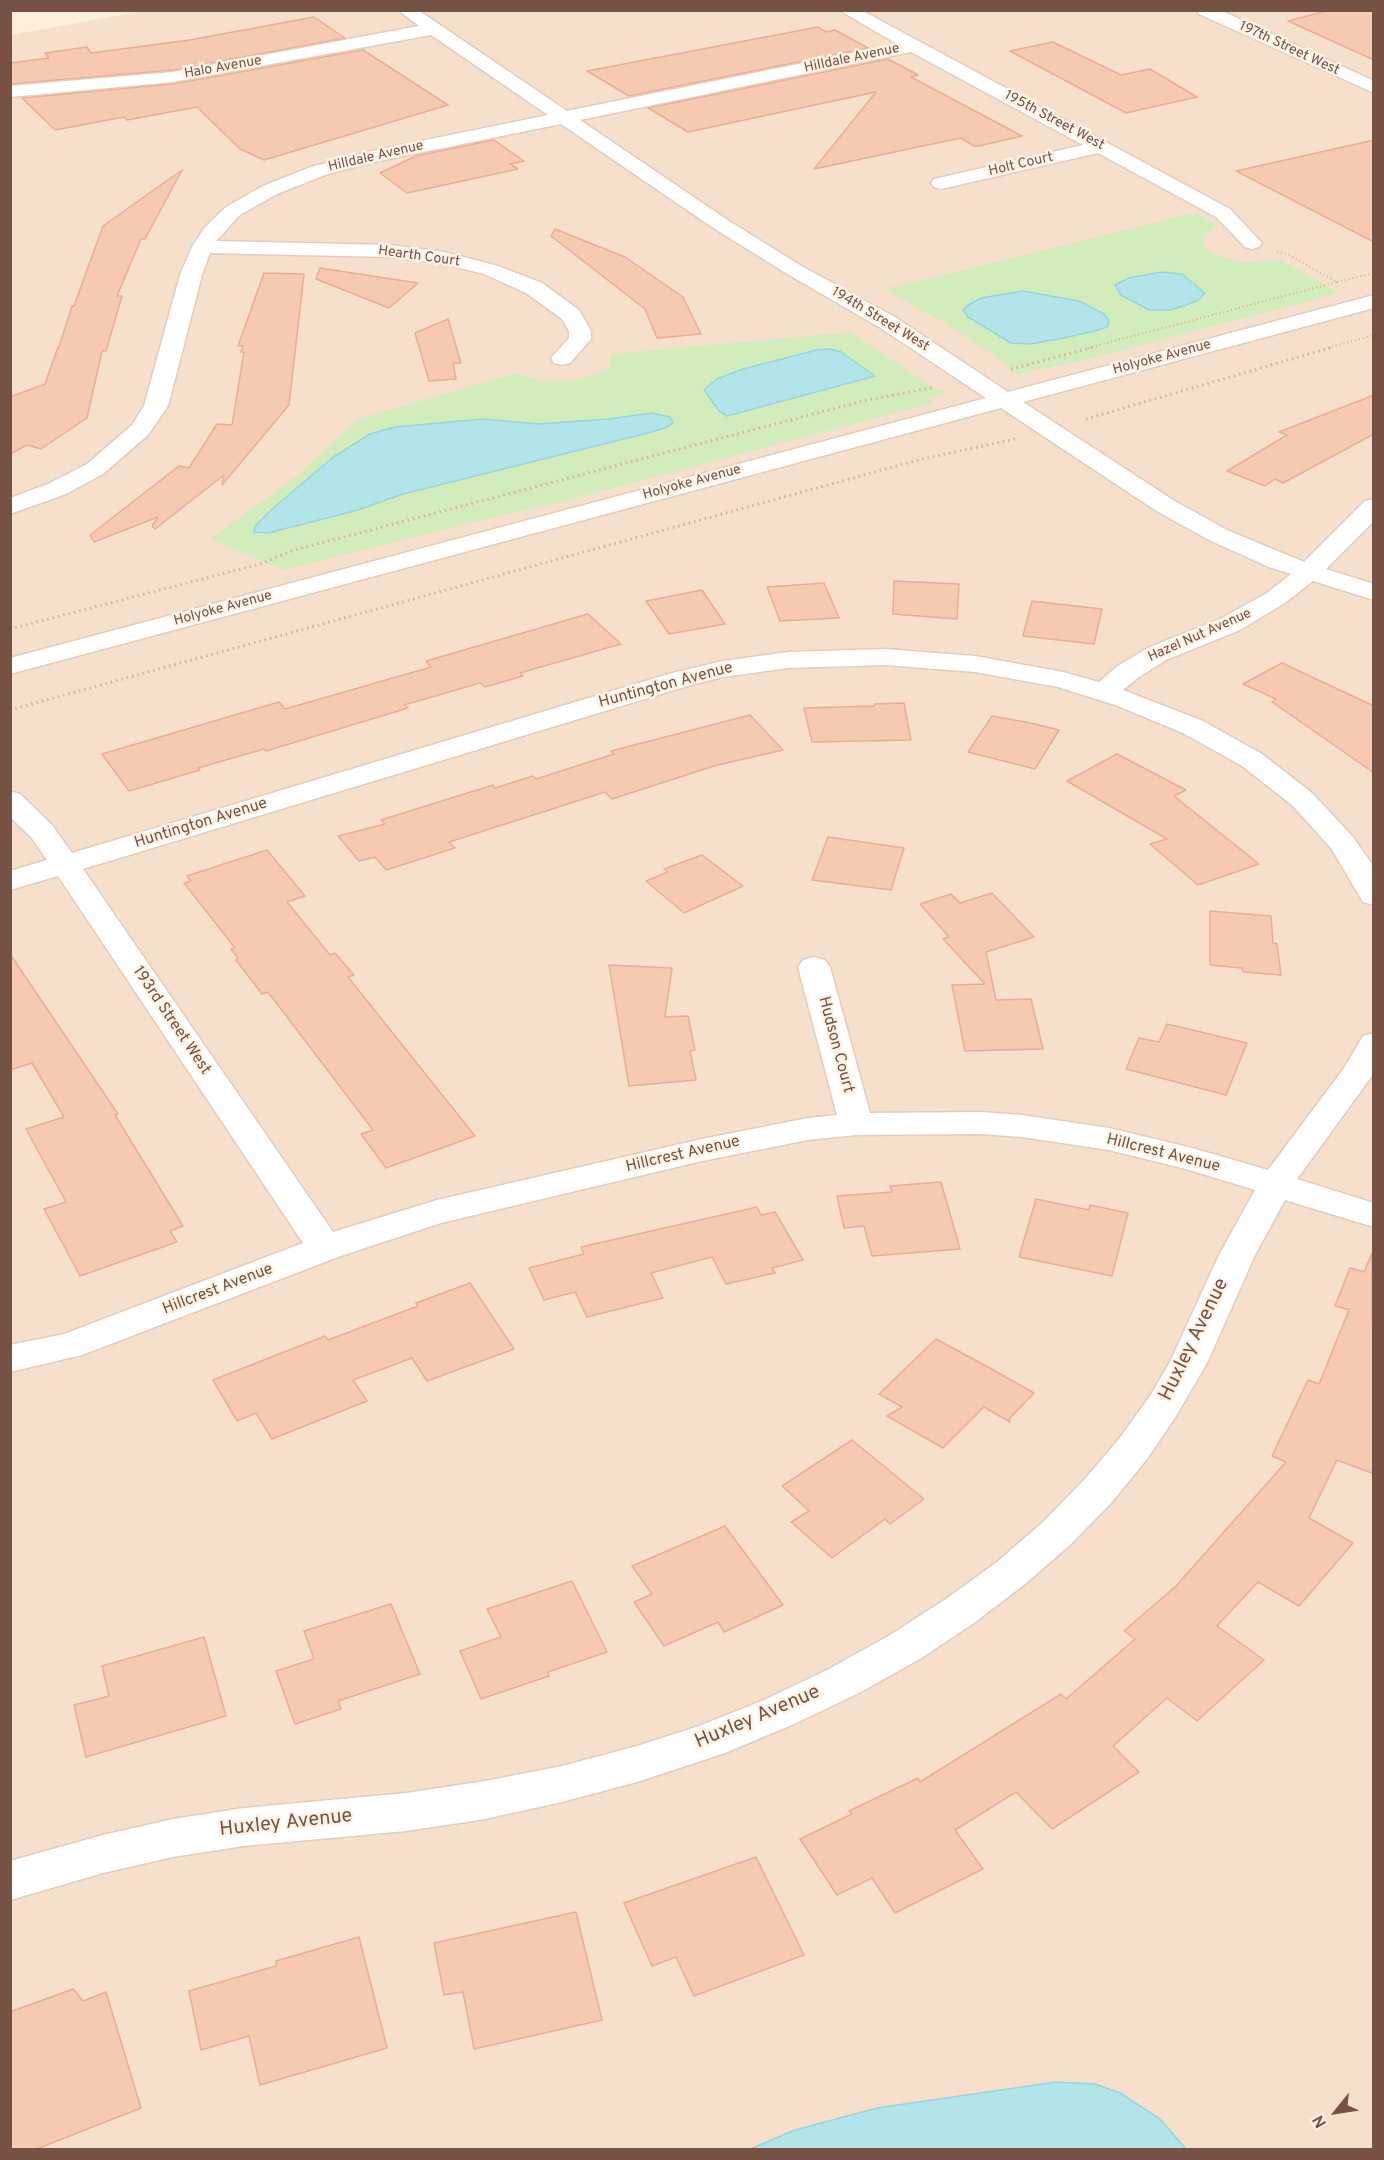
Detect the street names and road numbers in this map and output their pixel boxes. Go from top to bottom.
street label: 197th Street West [1236,18,1342,80]
street label: Hilldale Avenue [803,41,901,77]
street label: Halo Avenue [183,53,263,83]
street label: 195th Street West [1001,88,1107,154]
street label: Hilldale Avenue [327,138,425,176]
street label: Holt Court [987,149,1055,181]
street label: Hearth Court [377,243,461,271]
street label: 194th Street West [828,284,932,356]
street label: Holyoke Avenue [1111,337,1213,379]
street label: Holyoke Avenue [641,462,743,504]
street label: Holyoke Avenue [172,588,274,630]
street label: Hazel Nut Avenue [1146,606,1254,666]
street label: Huntington Avenue [597,659,735,713]
street label: Huntington Avenue [132,795,270,853]
street label: 193rd Street West [128,963,214,1079]
street label: Hudson Court [813,995,857,1095]
street label: Hillcrest Avenue [1104,1131,1222,1177]
street label: Hillcrest Avenue [624,1133,742,1177]
street label: Hillcrest Avenue [160,1260,276,1320]
street label: Huxley Avenue [1155,1275,1235,1405]
street label: Huxley Avenue [692,1681,824,1755]
street label: Huxley Avenue [218,1805,354,1843]

